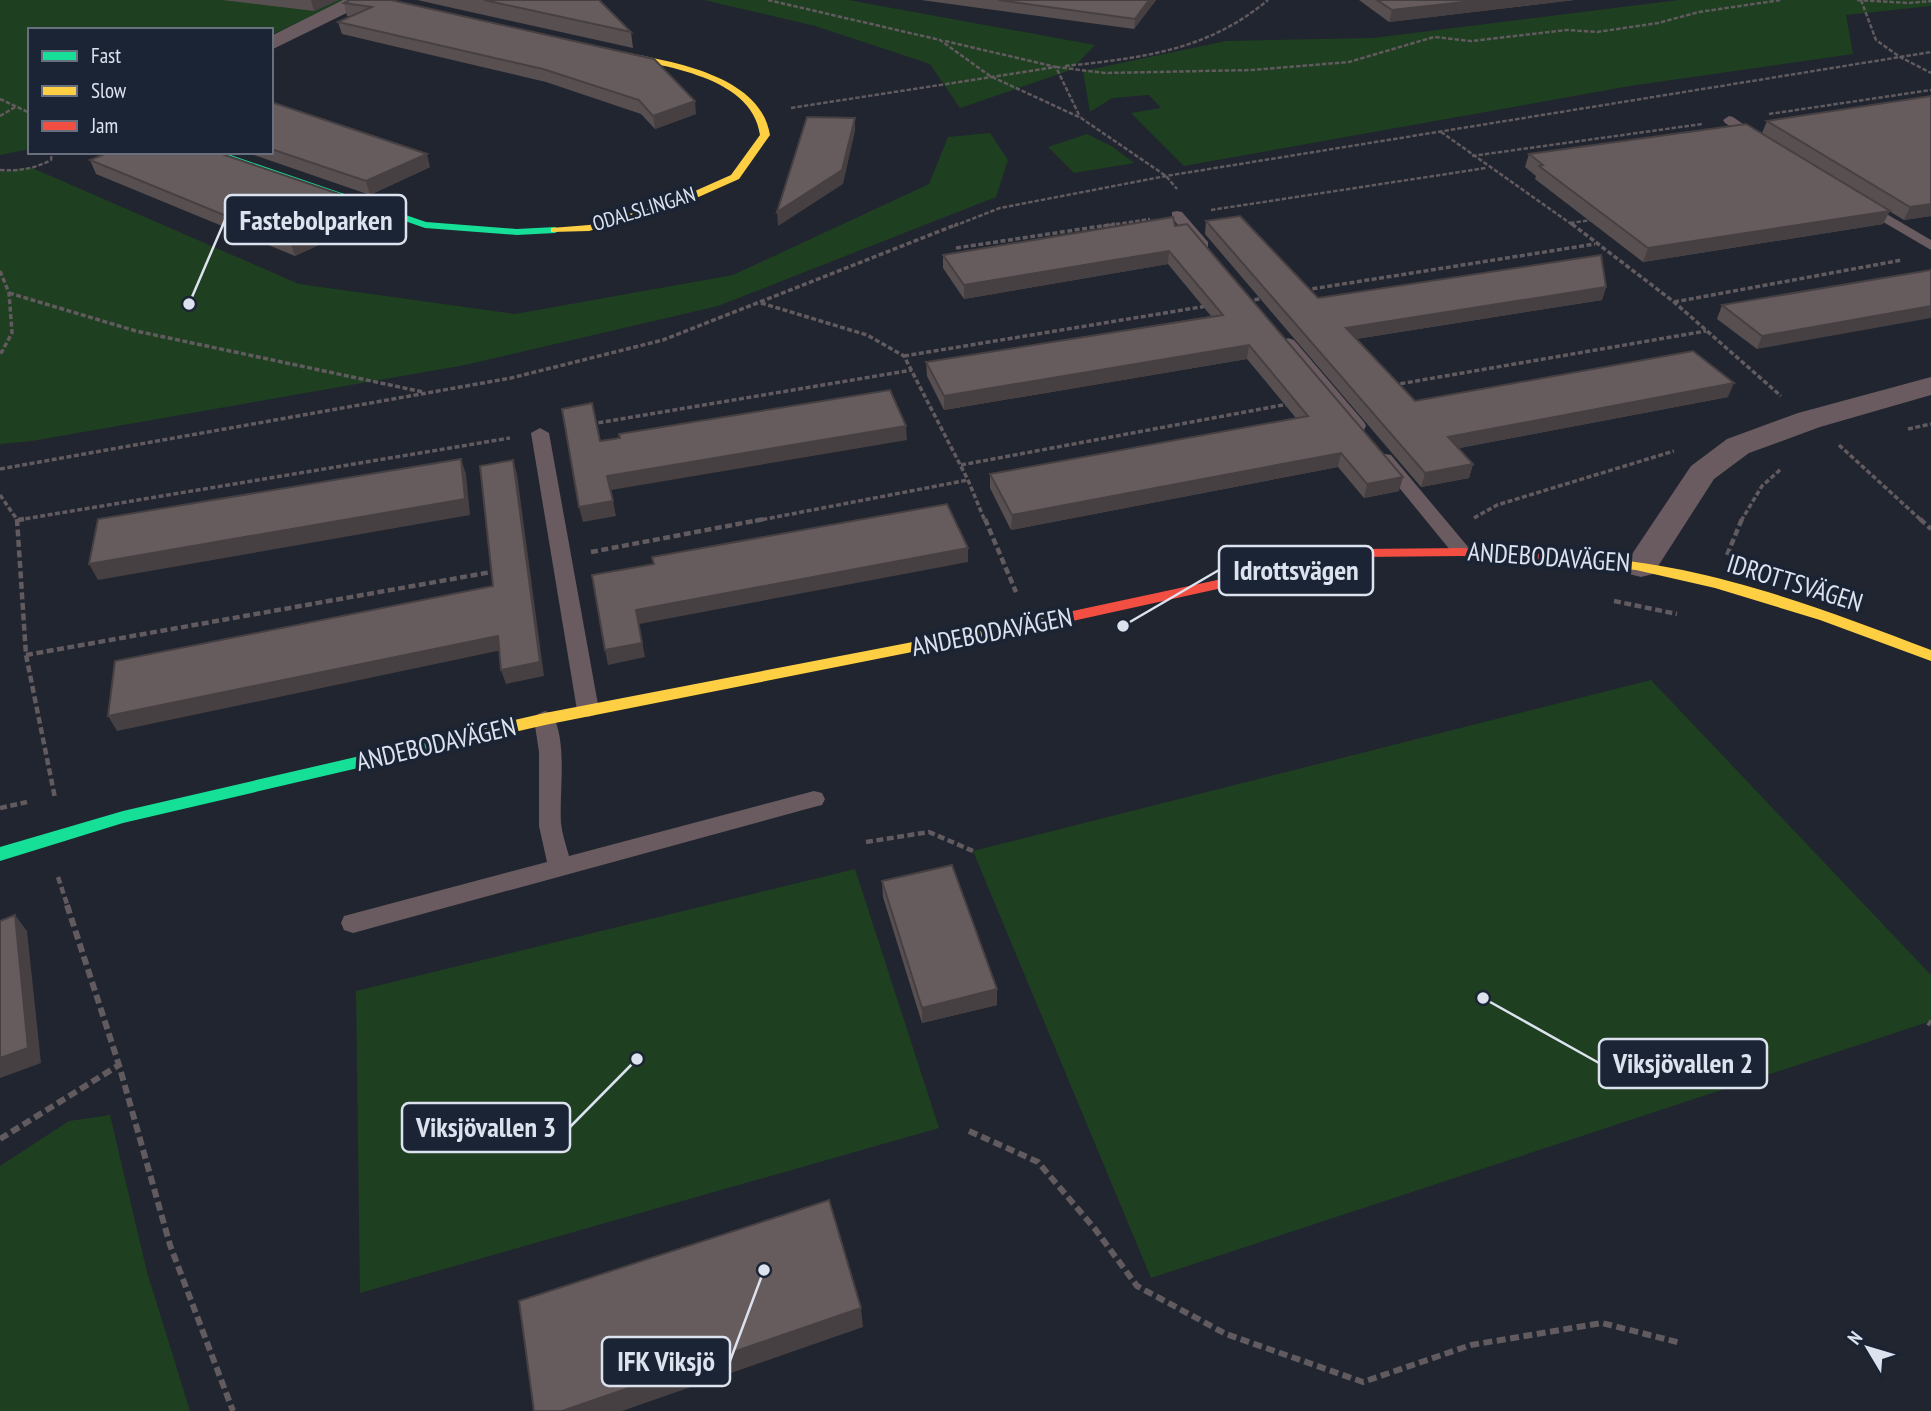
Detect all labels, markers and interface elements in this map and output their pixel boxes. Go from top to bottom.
legend [28,28,273,154]
text: Fast [91,42,121,69]
text: Slow [91,77,127,104]
text: Jam [90,112,118,139]
street label: ODALSLINGAN [589,180,699,237]
callout: Fastebolparken [225,195,406,244]
text: Fastebolparken [240,201,393,238]
street label: ANDEBODAVÄGEN [1467,534,1631,579]
callout: Idrottsvägen [1219,546,1373,595]
street label: IDROTTSVÄGEN [1723,546,1867,619]
text: Idrottsvägen [1233,551,1359,588]
street label: ANDEBODAVÄGEN [909,600,1075,663]
street label: ANDEBODAVÄGEN [353,709,519,778]
callout: Viksjövallen 2 [1599,1039,1767,1088]
text: Viksjövallen 2 [1612,1044,1753,1081]
callout: Viksjövallen 3 [402,1103,570,1152]
text: Viksjövallen 3 [415,1108,556,1145]
north arrow [1833,1313,1903,1383]
text: N [1842,1326,1867,1349]
callout: IFK Viksjö [602,1337,730,1386]
text: IFK Viksjö [617,1342,715,1379]

